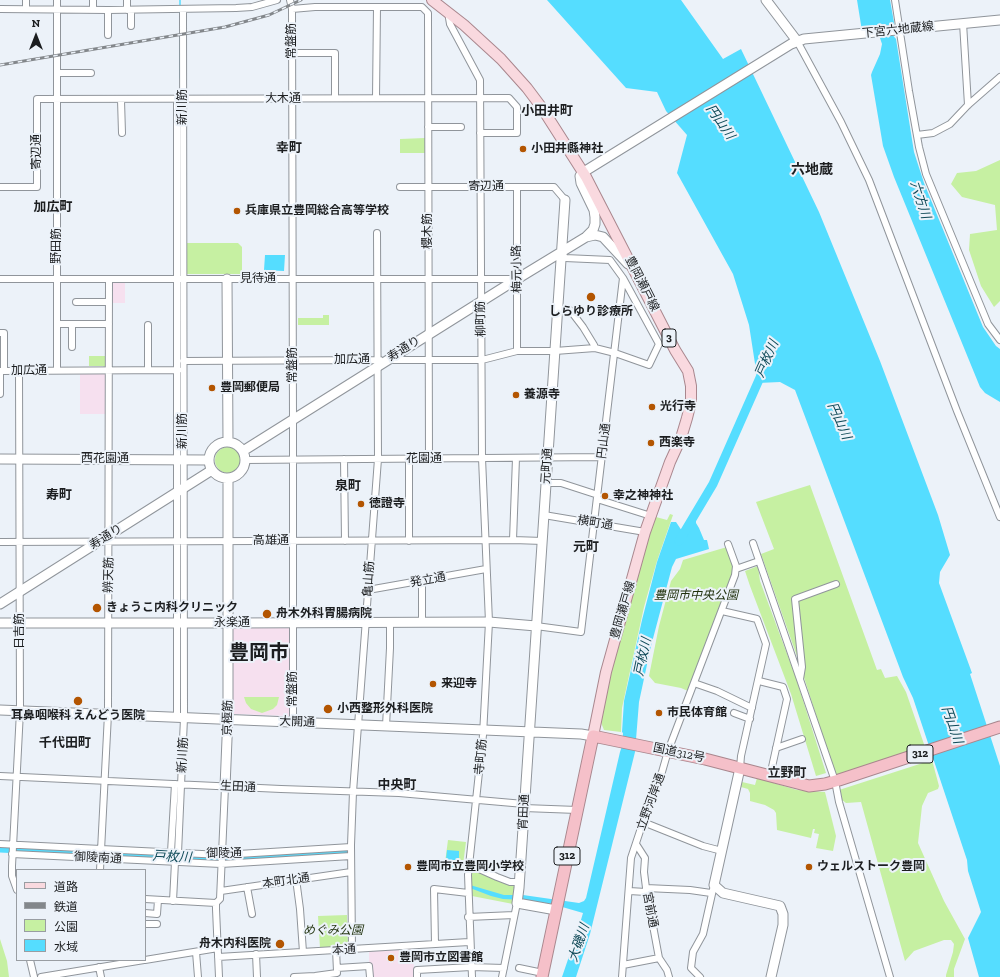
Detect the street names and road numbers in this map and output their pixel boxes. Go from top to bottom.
street label: 下宮六地蔵線 [861,19,935,41]
street label: 常盤筋 [285,23,299,59]
street label: 新川筋 [176,89,190,125]
street label: 大木通 [265,92,301,106]
street label: 寄辺通 [30,134,44,170]
street label: 寄辺通 [468,180,504,194]
street label: 櫻木筋 [421,213,435,249]
street label: 野田筋 [50,228,64,264]
street label: 梅元小路 [509,245,525,293]
street label: 豊岡瀬戸線 [622,254,662,314]
street label: 見待通 [240,272,276,286]
street label: 柳町筋 [473,301,489,337]
road number: 3 [662,329,676,347]
street label: 寿通り [385,333,423,365]
street label: 常盤筋 [286,347,300,383]
street label: 加広通 [334,353,370,367]
street label: 加広通 [11,364,47,378]
street label: 新川筋 [176,413,190,449]
street label: 円山通 [595,422,613,460]
street label: 元町通 [539,448,555,484]
street label: 西花園通 [81,452,129,466]
street label: 花園通 [406,452,442,466]
street label: 横町通 [576,513,614,533]
street label: 寿通り [87,521,125,553]
street label: 高雄通 [253,534,289,548]
street label: 辨天筋 [101,557,117,593]
street label: 亀山筋 [361,561,377,597]
street label: 発立通 [409,570,447,590]
street label: 豊岡瀬戸線 [608,579,638,641]
street label: 日吉筋 [13,613,27,649]
street label: 永楽通 [214,616,250,630]
street label: 常盤筋 [286,671,300,707]
street label: 京極筋 [220,700,236,736]
street label: 大開通 [279,714,315,730]
street label: 新川筋 [175,737,191,773]
street label: 寺町筋 [472,738,490,776]
street label: 国道312号 [652,740,706,766]
road number: 312 [907,745,933,763]
street label: 立野河岸通 [634,771,668,833]
street label: 生田通 [220,779,256,795]
street label: 宵田通 [516,794,532,830]
street label: 御陵通 [206,847,242,861]
road number: 312 [554,847,580,865]
street label: 御陵南通 [74,850,122,866]
street label: 本町北通 [261,871,311,891]
street label: 宮前通 [639,891,661,929]
street label: 本通 [332,942,356,958]

